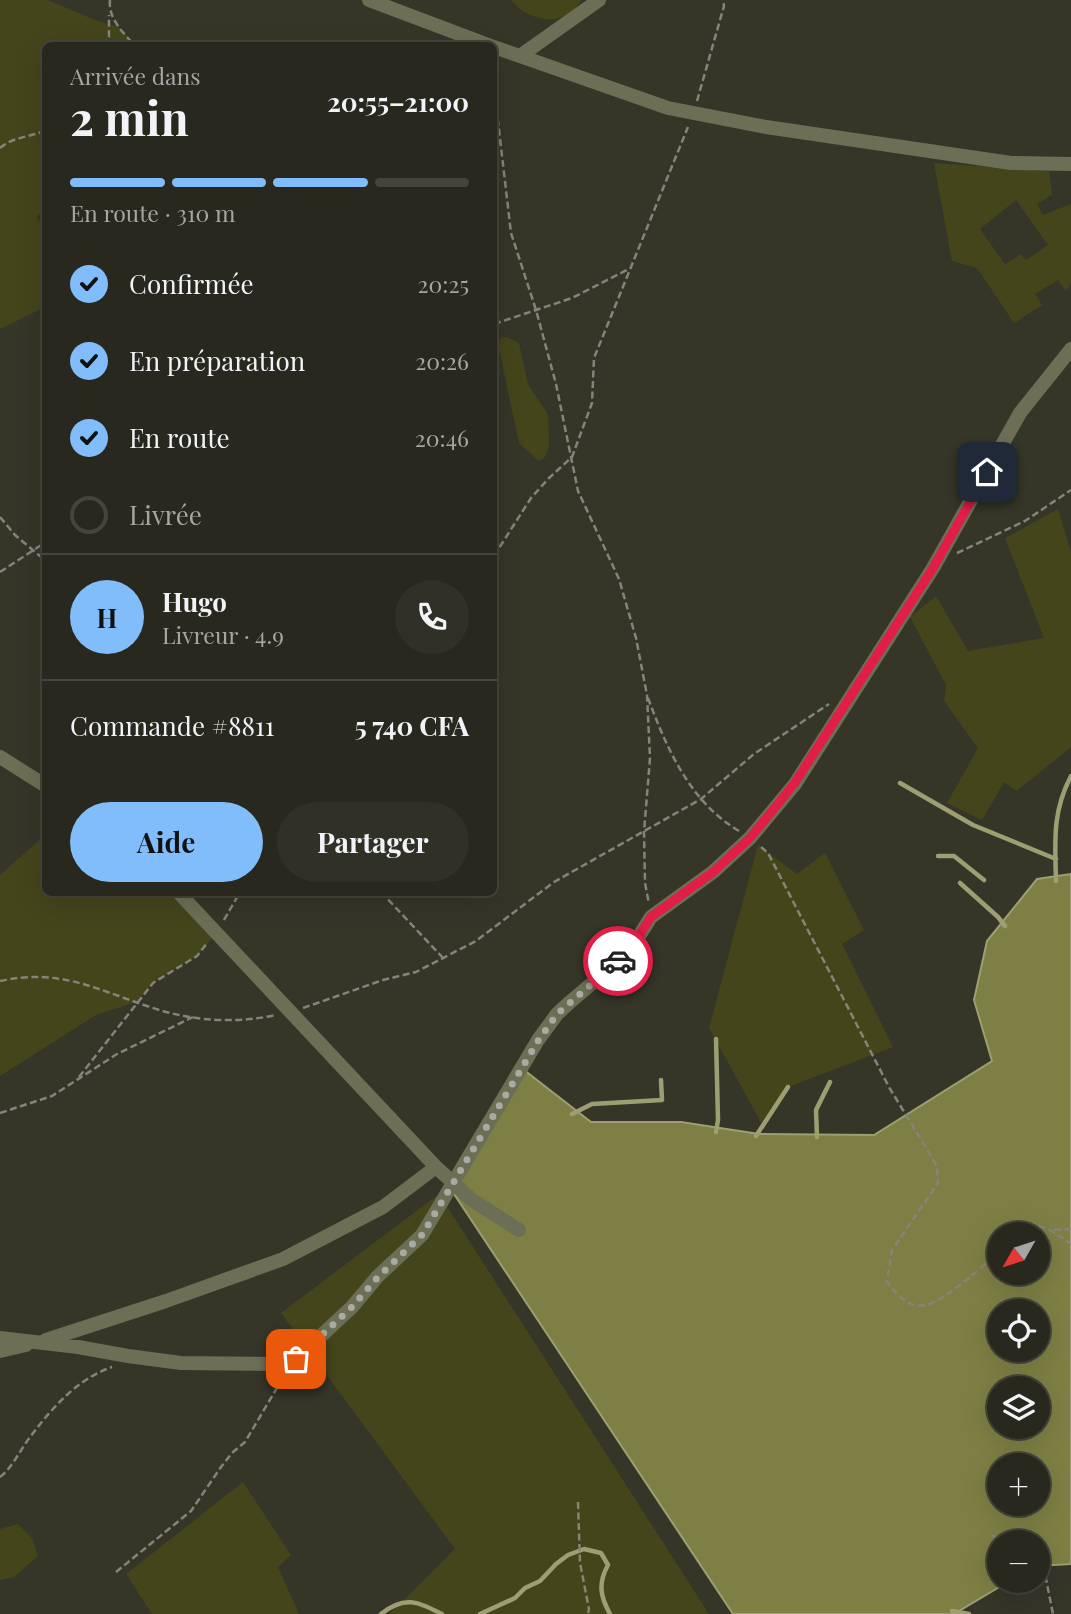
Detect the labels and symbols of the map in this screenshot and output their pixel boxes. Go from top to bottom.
pin [957,442,1017,502]
courier [583,926,653,996]
north arrow [987,1222,1050,1284]
pin [266,1329,326,1389]

